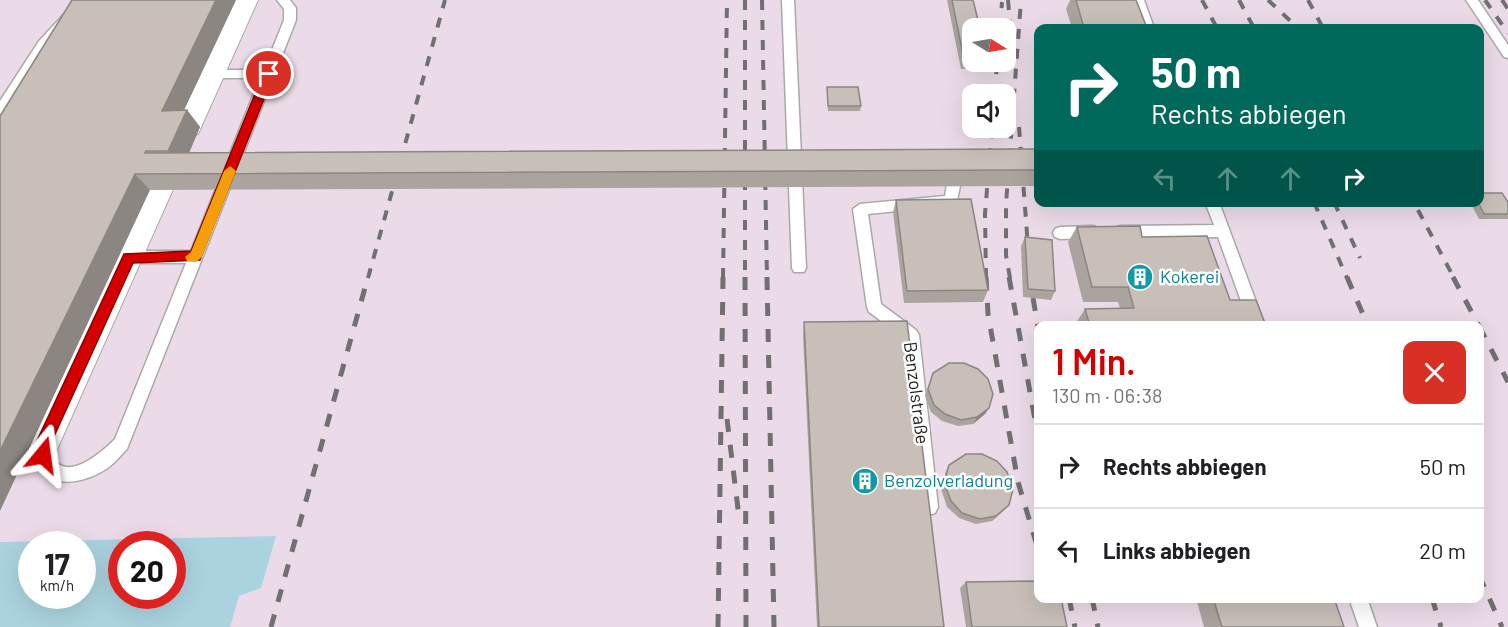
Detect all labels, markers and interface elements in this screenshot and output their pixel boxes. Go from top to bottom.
north arrow [962,18,1016,72]
map controls [962,18,1016,138]
text: 50 m [1151,46,1241,96]
pin [243,48,294,99]
icon: right [1052,48,1130,126]
icon: arrive [252,57,285,90]
button: sound [962,84,1016,138]
text: Rechts abbiegen [1151,97,1347,129]
icon: left [1148,162,1181,195]
icon: ahead [1211,162,1244,195]
icon: ahead [1274,162,1307,195]
icon: right [1337,162,1370,195]
building icon: Kokerei [1125,262,1155,292]
place label: Kokerei [1160,265,1219,287]
text: 1 Min. [1052,339,1136,382]
street label: Benzolstraße [900,340,934,445]
button: close [1403,341,1466,404]
text: 130 m · 06:38 [1052,383,1162,407]
position arrow [11,423,75,487]
icon: right [1052,450,1085,483]
text: Rechts abbiegen [1103,453,1266,479]
text: 50 m [1420,453,1466,479]
building icon: Benzolverladung [850,466,880,496]
place label: Benzolverladung [884,469,1013,491]
speed limit sign: 20 [108,531,186,609]
icon: left [1052,534,1085,567]
text: Links abbiegen [1103,537,1251,563]
text: 20 m [1419,537,1466,563]
text: 17 [44,545,70,581]
text: km/h [40,576,74,594]

